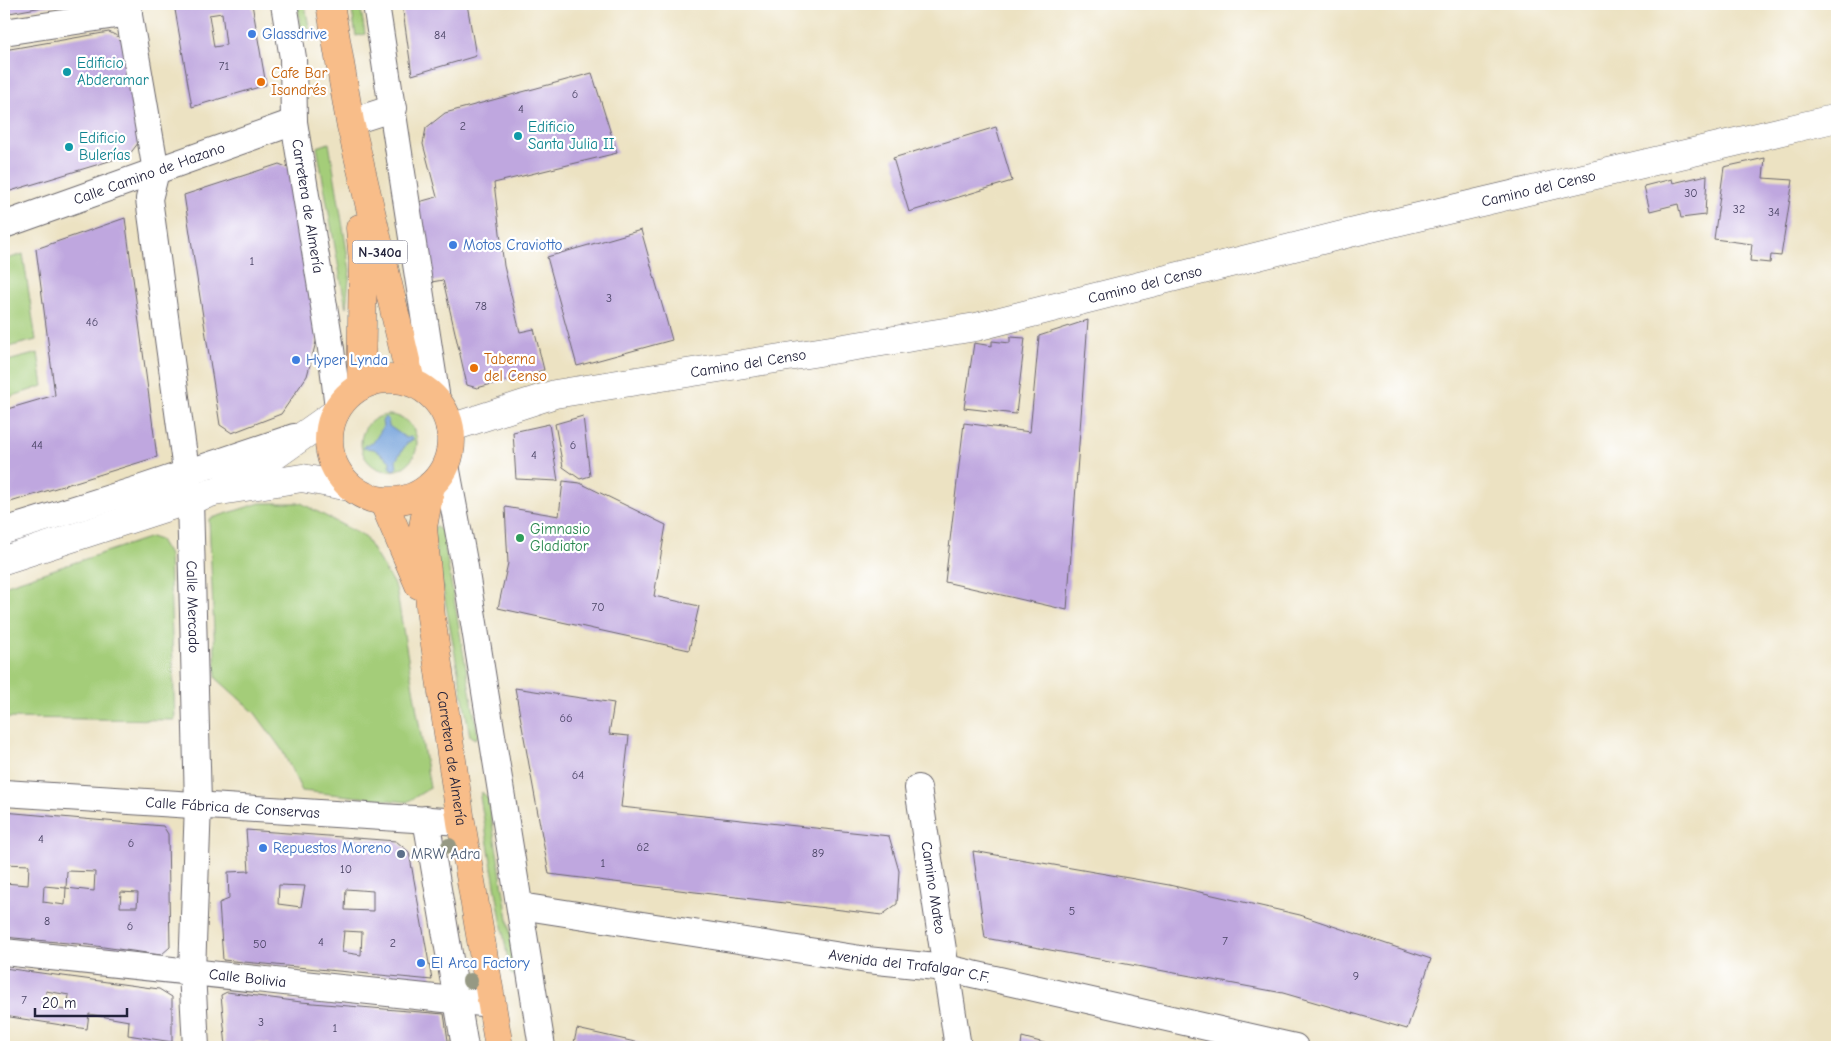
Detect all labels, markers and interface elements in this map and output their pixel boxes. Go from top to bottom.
place label: Glassdrive [262,25,327,43]
marker: Glassdrive [246,28,258,40]
house number: 84 [434,28,446,42]
place label: Edificio Abderamar [77,54,149,89]
house number: 71 [219,59,229,73]
place label: Cafe Bar Isandrés [271,64,327,99]
marker: Edificio Abderamar [61,66,73,78]
marker: Cafe Bar Isandrés [255,76,267,88]
house number: 6 [572,87,578,101]
house number: 4 [518,102,524,116]
place label: Edificio Santa Julia II [528,118,615,153]
house number: 2 [460,119,466,133]
place label: Edificio Bulerías [79,129,130,164]
marker: Edificio Santa Julia II [512,130,524,142]
street label: Calle Camino de Hazano [71,138,227,209]
street label: Carretera de Almería [288,138,327,274]
marker: Edificio Bulerías [63,141,75,153]
street label: Camino del Censo [1480,166,1598,211]
house number: 30 [1684,186,1698,200]
house number: 32 [1733,202,1745,216]
house number: 34 [1768,205,1780,219]
place label: Motos Craviotto [463,236,563,254]
marker: Motos Craviotto [447,239,459,251]
road number: N-340a [352,240,408,264]
house number: 1 [250,254,255,268]
street label: Camino del Censo [1086,262,1204,307]
house number: 3 [606,291,612,305]
house number: 78 [475,299,487,313]
house number: 46 [86,315,98,329]
street label: Camino del Censo [689,345,807,381]
place label: Taberna del Censo [484,350,547,385]
place label: Hyper Lynda [306,351,388,369]
marker: Hyper Lynda [290,354,302,366]
marker: Taberna del Censo [468,362,480,374]
house number: 44 [31,438,43,452]
house number: 6 [570,438,576,452]
house number: 4 [531,448,537,462]
place label: Gimnasio Gladiator [530,520,590,555]
marker: Gimnasio Gladiator [514,532,526,544]
street label: Calle Mercado [183,560,203,653]
house number: 70 [592,600,604,614]
street label: Carretera de Almería [433,690,470,827]
house number: 66 [559,711,573,725]
house number: 64 [572,768,584,782]
street label: Calle Fábrica de Conservas [145,793,320,822]
house number: 4 [38,832,44,846]
house number: 6 [128,836,134,850]
place label: Repuestos Moreno [273,839,392,857]
house number: 62 [637,840,649,854]
street label: Camino Mateo [917,840,949,936]
marker: Repuestos Moreno [257,842,269,854]
place label: MRW Adra [411,845,481,863]
house number: 89 [812,846,824,860]
marker: MRW Adra [395,848,407,860]
house number: 1 [601,856,606,870]
house number: 10 [340,862,352,876]
house number: 5 [1069,904,1075,918]
house number: 8 [44,914,50,928]
house number: 6 [127,919,133,933]
house number: 7 [1222,934,1228,948]
house number: 4 [318,935,324,949]
house number: 2 [390,936,396,950]
house number: 50 [253,937,267,951]
street label: Avenida del Trafalgar C.F. [827,945,992,987]
place label: El Arca Factory [431,954,530,972]
marker: El Arca Factory [415,957,427,969]
street label: Calle Bolivia [208,965,287,991]
house number: 9 [1353,969,1359,983]
scale bar [35,986,128,1018]
house number: 7 [21,993,27,1007]
text: 20 m [42,994,76,1012]
house number: 3 [258,1015,264,1029]
house number: 1 [333,1021,338,1035]

